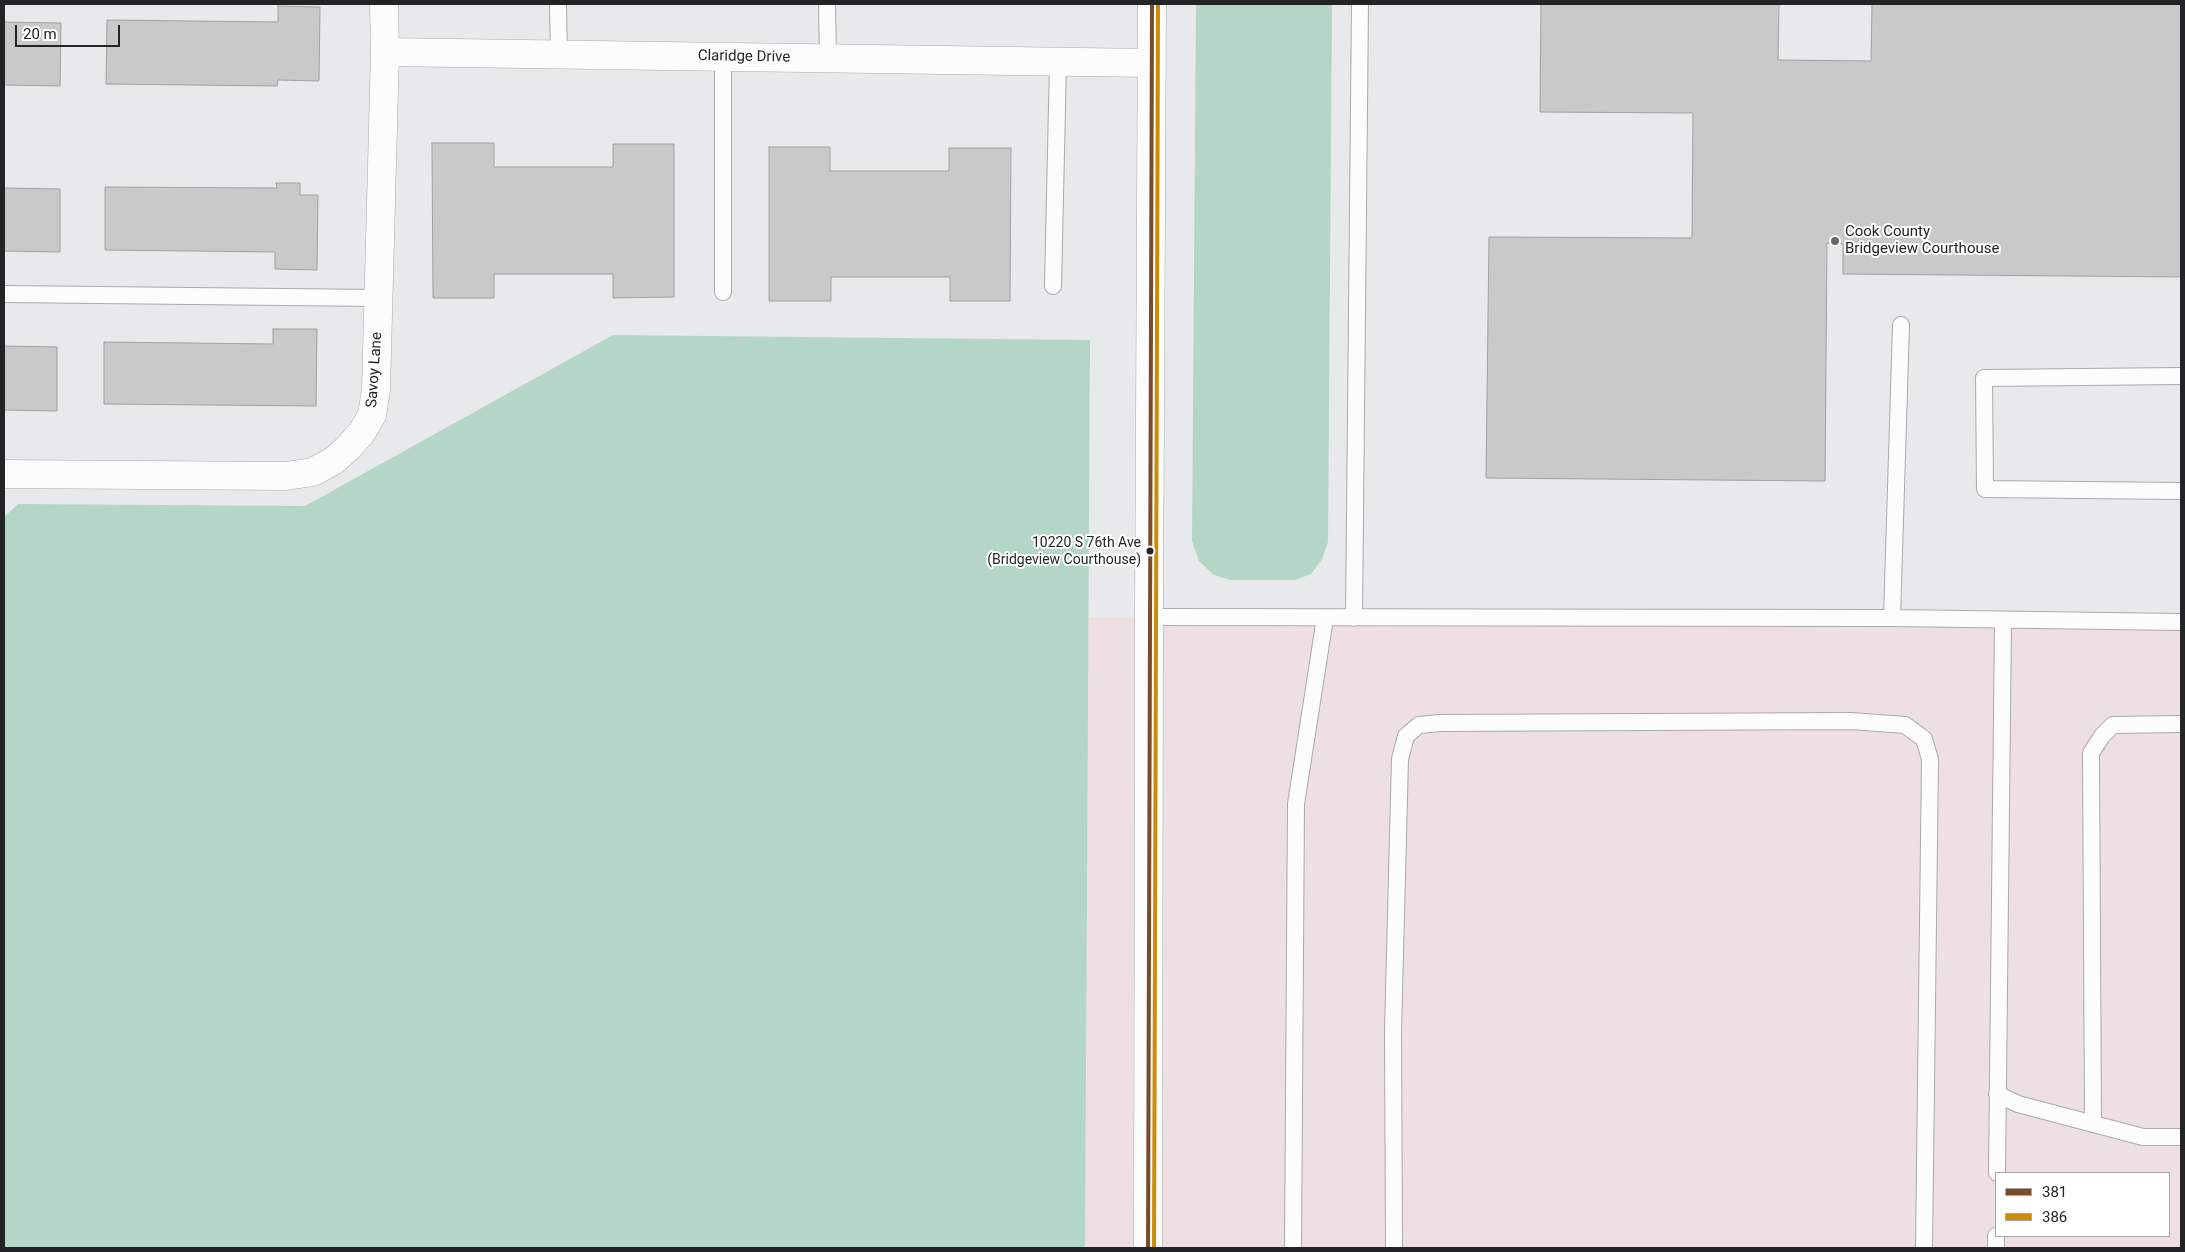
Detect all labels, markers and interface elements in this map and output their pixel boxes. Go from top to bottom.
scale bar [18,15,122,47]
text: 20 m [23,25,57,43]
street label: Claridge Drive [698,47,790,67]
place label: Cook County Bridgeview Courthouse [1845,223,1999,258]
marker: Cook County Bridgeview Courthouse [1829,235,1841,247]
street label: Savoy Lane [363,332,387,408]
place label: 10220 S 76th Ave (Bridgeview Courthouse) [987,535,1141,568]
marker: 10220 S 76th Ave (Bridgeview Courthouse) [1145,546,1155,556]
legend [1995,1172,2170,1237]
text: 381 [2042,1183,2067,1201]
text: 386 [2042,1208,2067,1226]

